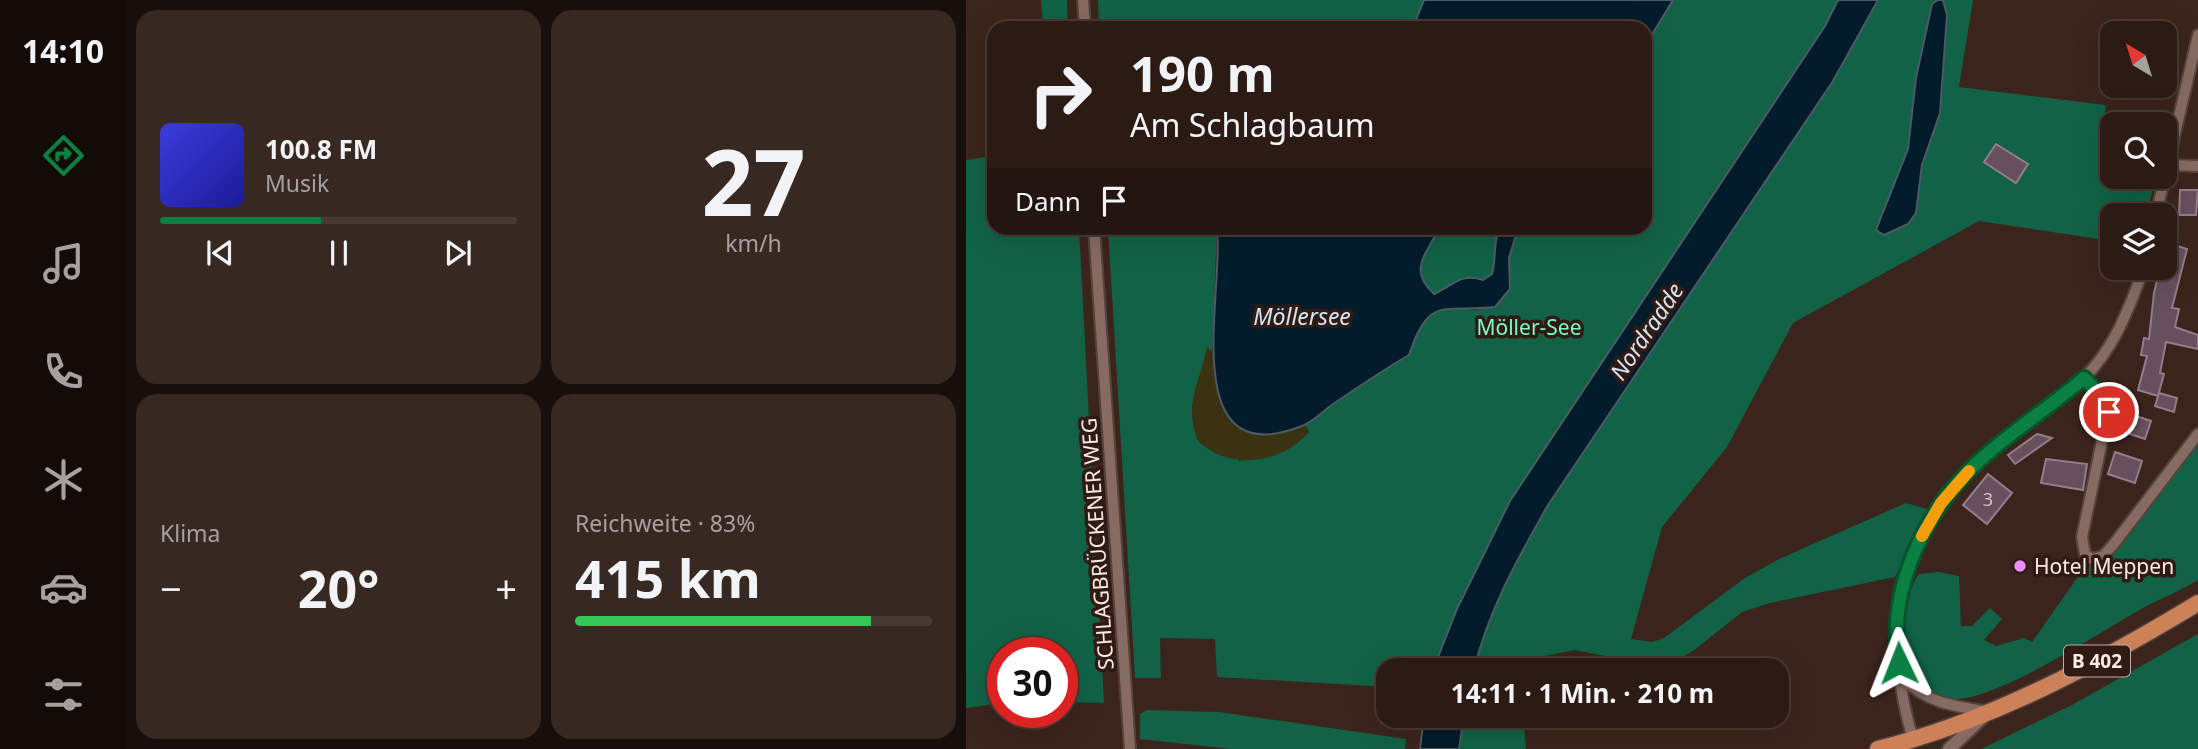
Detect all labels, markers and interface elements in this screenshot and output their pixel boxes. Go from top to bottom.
north arrow [2100,21,2177,98]
map controls [2100,21,2177,280]
text: 14:10 [22,29,104,72]
text: 190 m [1130,40,1275,106]
icon: right [1015,49,1106,140]
text: Am Schlagbaum [1130,103,1375,146]
button: search [2100,112,2177,189]
text: 27 [701,119,806,243]
icon: directions [39,131,88,180]
text: 100.8 FM [265,131,377,167]
text: Musik [265,167,329,199]
icon: arrive [1095,182,1133,220]
text: Dann [1015,183,1081,219]
button: layers [2100,203,2177,280]
text: km/h [725,227,782,259]
icon: previous [201,234,239,272]
icon: pause [320,234,358,272]
icon: next [439,234,477,272]
icon: music [39,239,88,288]
water label: Nordradde [1602,276,1690,386]
water label: Möllersee [1253,300,1351,332]
park label: Möller-See [1476,313,1582,341]
icon: phone [39,347,88,396]
pin [2079,382,2139,442]
icon: arrive [2090,393,2128,431]
street label: SCHLAGBRÜCKENER WEG [1074,417,1120,671]
icon: climate [39,455,88,504]
house number: 3 [1983,487,1993,511]
text: Reichweite · 83% [575,507,755,539]
text: Klima [160,517,221,549]
text: 415 km [575,542,761,613]
text: 20° [298,552,379,623]
place label: Hotel Meppen [2034,552,2174,580]
marker: Hotel Meppen [2012,558,2028,574]
text: − [160,562,182,614]
text: + [495,562,517,614]
icon: car [39,563,88,612]
position arrow [1862,626,1936,700]
speed limit sign: 30 [987,637,1078,728]
road number: B 402 [2064,646,2130,676]
icon: filters [39,670,88,719]
text: 14:11 · 1 Min. · 210 m [1451,675,1714,711]

